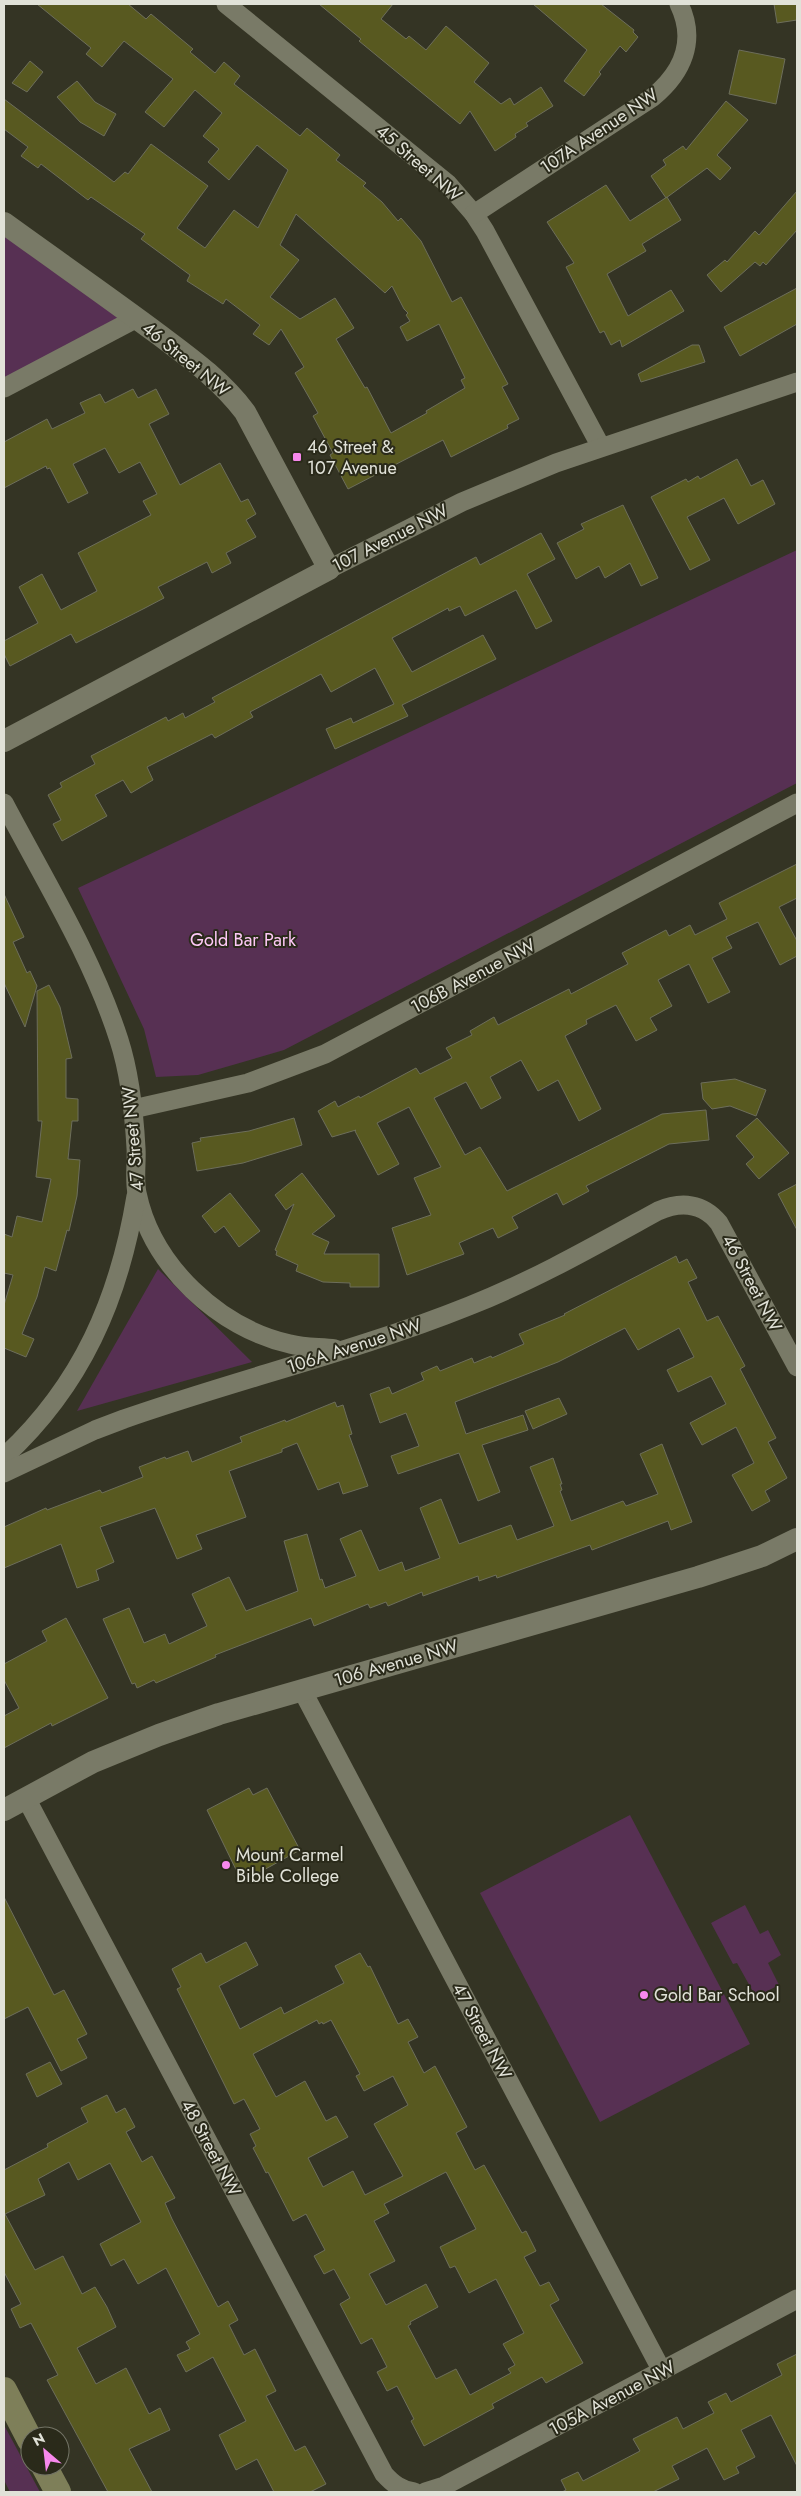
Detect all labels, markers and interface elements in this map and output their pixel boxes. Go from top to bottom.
street label: 107A Avenue NW [535,82,663,180]
street label: 45 Street NW [370,118,468,208]
street label: 46 Street NW [136,315,236,403]
place label: 46 Street & 107 Avenue [307,434,397,481]
marker: 46 Street & 107 Avenue [291,451,303,463]
street label: 107 Avenue NW [328,498,453,578]
park label: Gold Bar Park [190,927,296,953]
street label: 106B Avenue NW [406,932,540,1020]
street label: 47 Street NW [115,1085,151,1193]
street label: 46 Street NW [716,1230,789,1336]
street label: 106A Avenue NW [284,1312,425,1380]
street label: 106 Avenue NW [331,1633,461,1693]
place label: Mount Carmel Bible College [236,1842,344,1889]
marker: Mount Carmel Bible College [220,1859,232,1871]
street label: 47 Street NW [446,1978,518,2084]
place label: Gold Bar School [654,1982,780,2008]
marker: Gold Bar School [638,1989,650,2001]
street label: 48 Street NW [175,2095,247,2201]
street label: 105A Avenue NW [544,2354,680,2442]
north arrow [20,2426,70,2476]
text: N [29,2428,49,2451]

